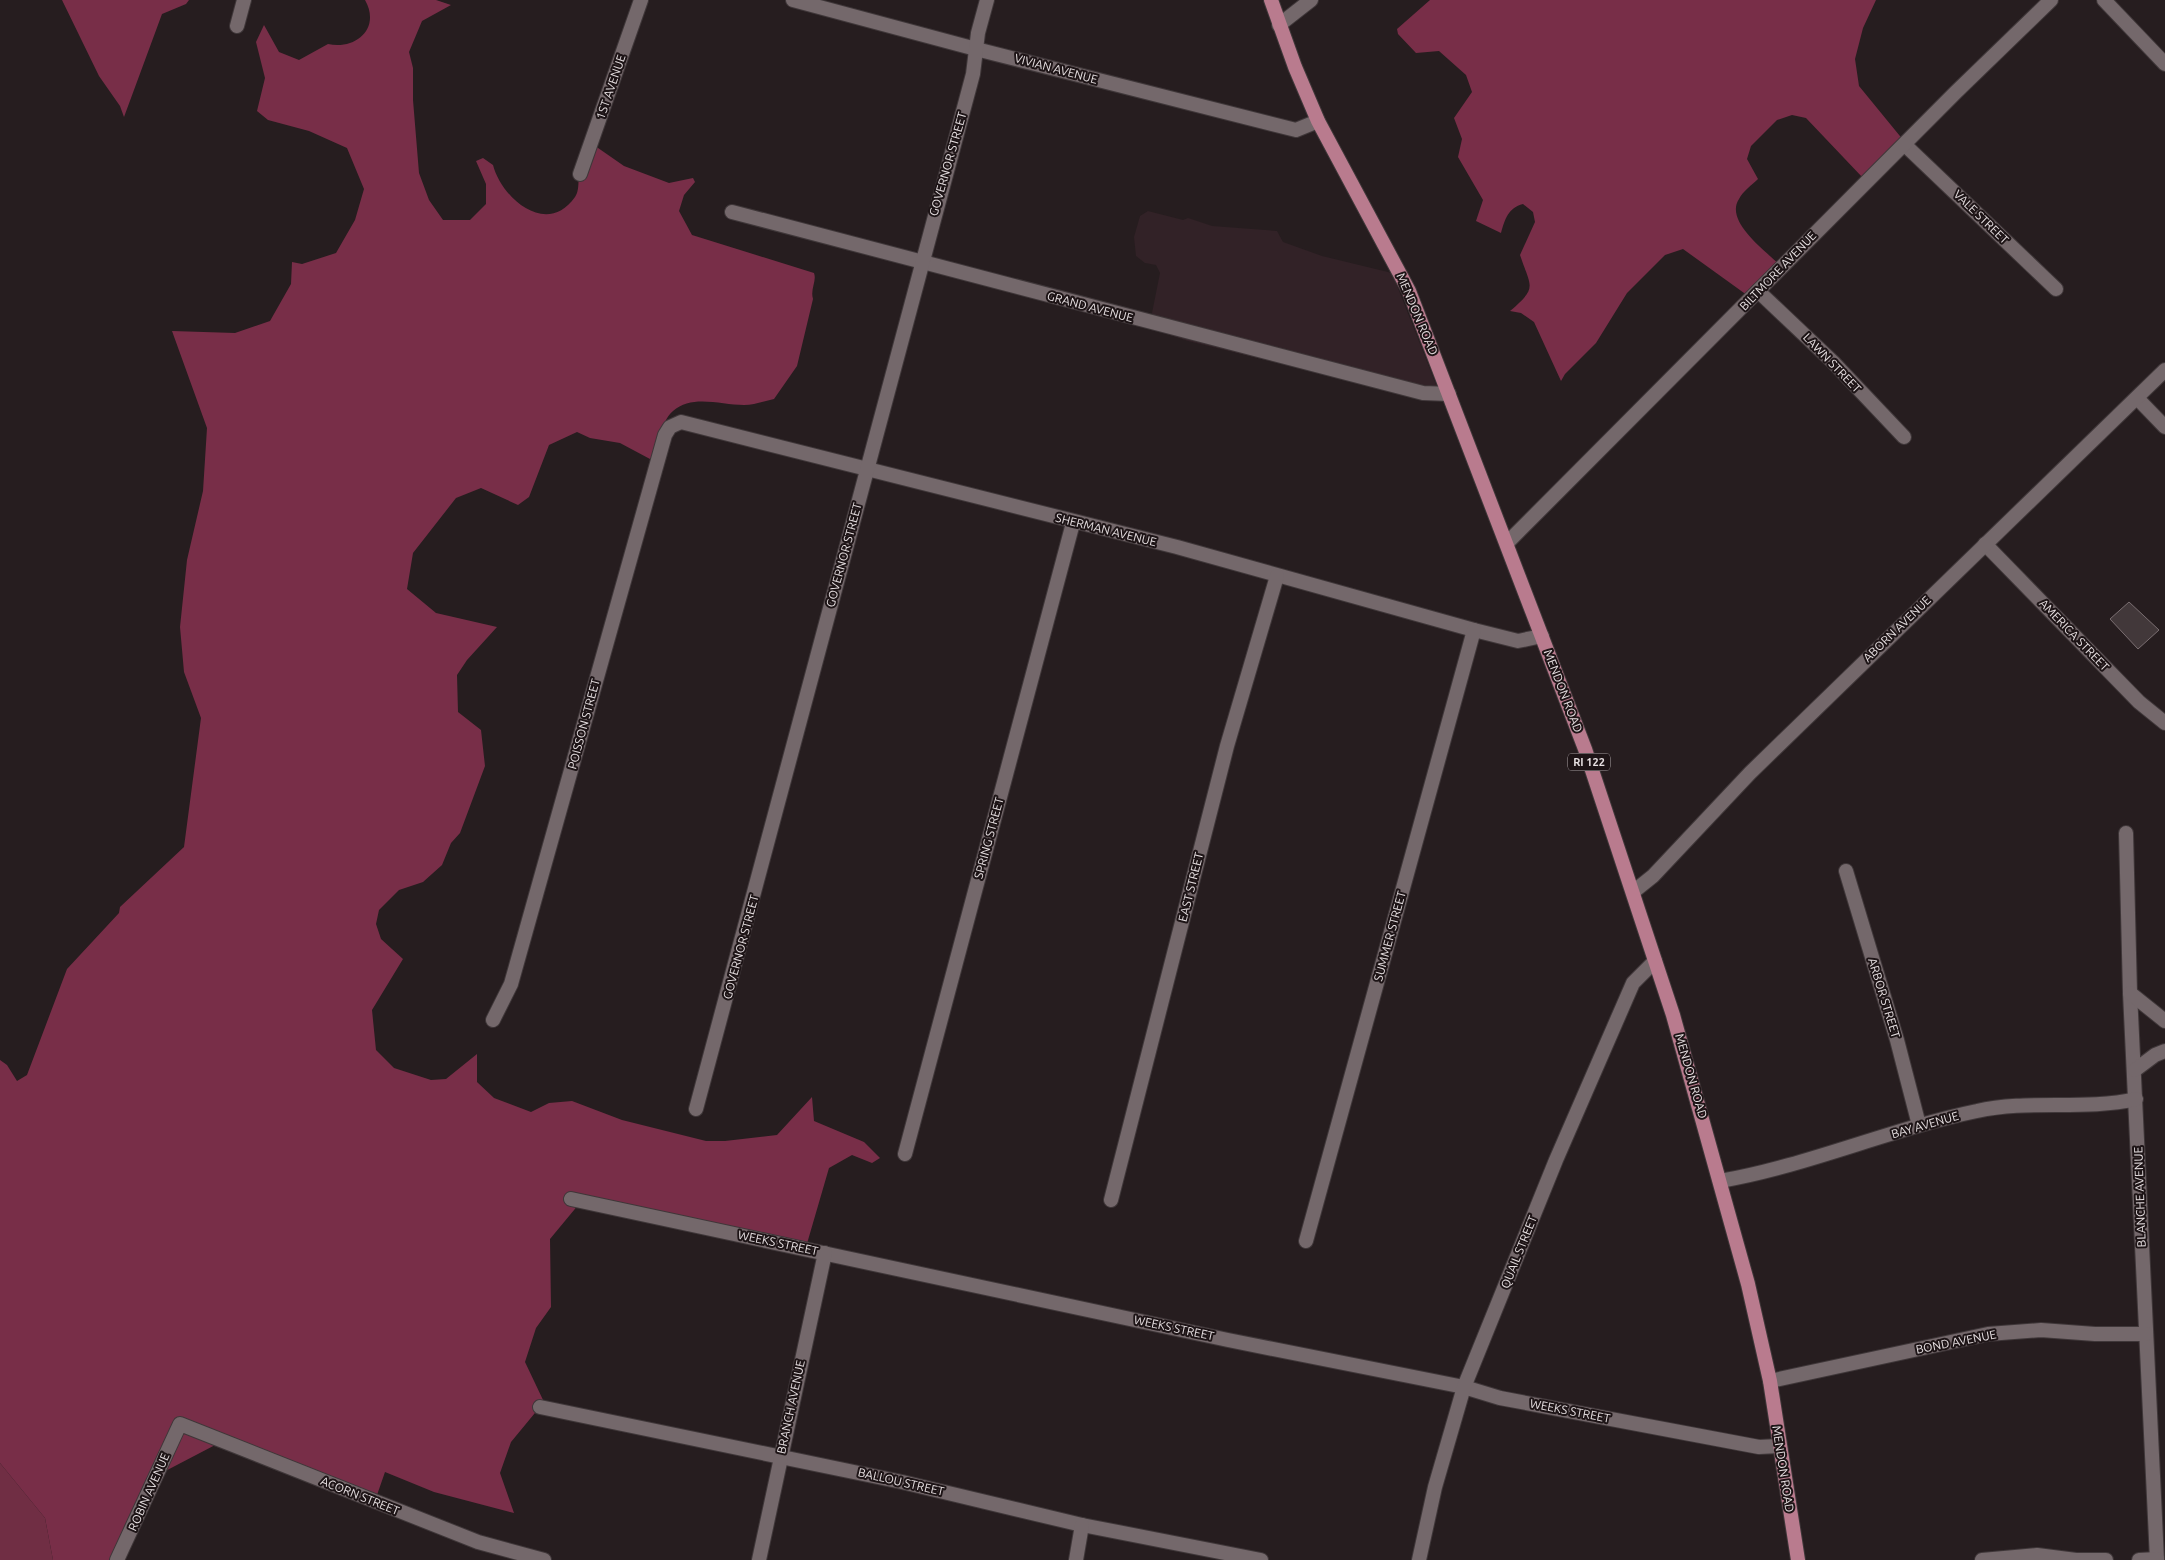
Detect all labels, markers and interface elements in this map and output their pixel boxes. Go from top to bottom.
street label: VIVIAN AVENUE [1013,51,1099,86]
street label: 1ST AVENUE [593,53,628,121]
street label: GOVERNOR STREET [926,110,969,217]
street label: VALE STREET [1951,187,2012,246]
street label: BILTMORE AVENUE [1737,229,1819,313]
street label: MENDON ROAD [1394,271,1441,357]
street label: GRAND AVENUE [1046,289,1135,324]
street label: LAWN STREET [1801,330,1864,395]
street label: GOVERNOR STREET [823,501,864,609]
street label: SHERMAN AVENUE [1054,511,1158,548]
street label: ABORN AVENUE [1860,593,1933,664]
street label: AMERICA STREET [2037,596,2112,673]
street label: MENDON ROAD [1542,648,1585,734]
street label: POISSON STREET [565,677,602,771]
road number: RI 122 [1568,754,1610,770]
street label: SPRING STREET [971,795,1006,880]
street label: EAST STREET [1176,850,1206,923]
street label: SUMMER STREET [1371,889,1408,982]
street label: GOVERNOR STREET [720,893,761,1001]
street label: ARBOR STREET [1866,956,1903,1040]
street label: MENDON ROAD [1673,1032,1710,1120]
street label: BAY AVENUE [1890,1109,1960,1140]
street label: BLANCHE AVENUE [2131,1146,2148,1248]
street label: QUAIL STREET [1498,1213,1539,1290]
street label: WEEKS STREET [737,1228,820,1257]
street label: WEEKS STREET [1133,1313,1216,1342]
street label: BOND AVENUE [1915,1327,1998,1356]
street label: BRANCH AVENUE [774,1359,807,1455]
street label: WEEKS STREET [1529,1396,1612,1425]
street label: MENDON ROAD [1770,1425,1797,1513]
street label: ROBIN AVENUE [126,1451,172,1533]
street label: BALLOU STREET [857,1465,946,1498]
street label: ACORN STREET [319,1474,402,1517]

